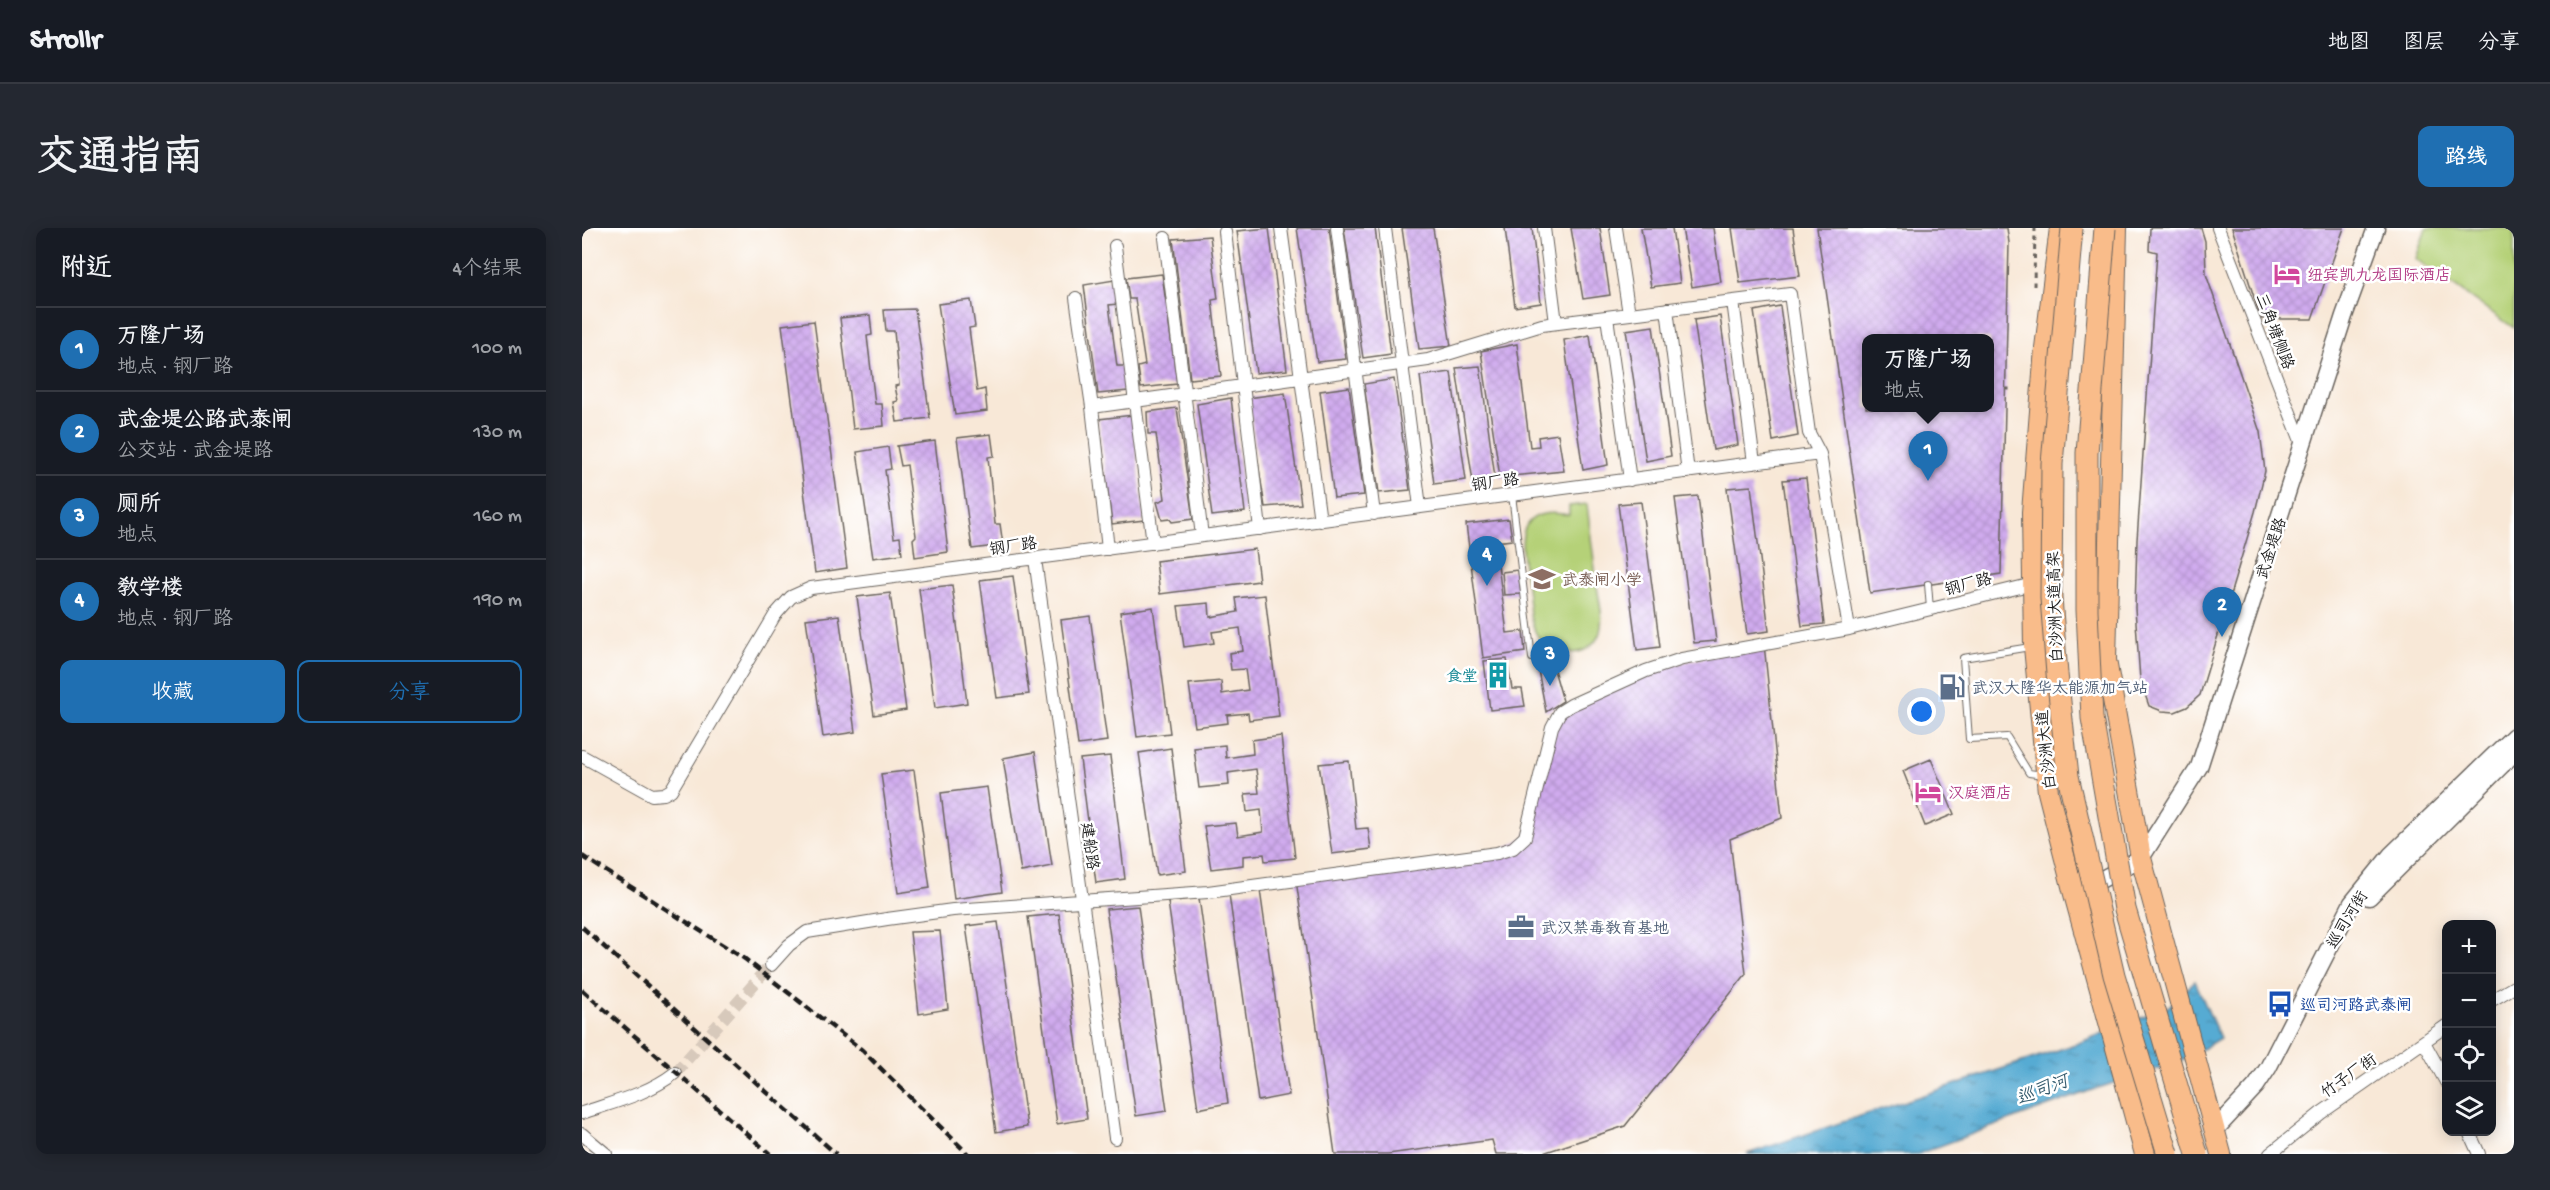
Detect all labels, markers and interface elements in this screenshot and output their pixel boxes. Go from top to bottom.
text: Strollr [30,25,101,58]
text: 地图 [2328,32,2370,57]
text: 图层 [2403,32,2445,57]
text: 分享 [2478,32,2520,57]
button: 路线 [2418,126,2514,187]
text: 交通指南 [36,137,204,186]
text: 附近 [60,255,112,286]
text: 4个结果 [453,259,522,282]
hotel icon: 纽宾凯九龙国际酒店 [2272,259,2302,289]
place label: 纽宾凯九龙国际酒店 [2307,266,2451,287]
street label: 三角塘侧路 [2250,291,2298,373]
text: 万隆广场 [117,325,205,351]
popup [1862,334,1994,412]
text: 1 [75,338,84,361]
text: 100 m [472,338,522,361]
text: 万隆广场 [1884,349,1972,375]
text: 地点 · 钢厂路 [117,357,233,380]
text: 地点 [1884,381,1924,404]
text: 武金堤公路武泰闸 [117,409,293,435]
text: 2 [75,422,84,445]
text: 130 m [473,422,522,445]
pin: 1 [1908,432,1948,481]
text: 公交站 · 武金堤路 [117,441,273,464]
street label: 钢厂路 [1470,470,1521,497]
text: 厕所 [117,493,161,519]
text: 3 [74,506,85,529]
text: 160 m [473,506,522,529]
street label: 武金堤路 [2253,515,2292,582]
text: 地点 [117,525,157,548]
street label: 钢厂路 [988,534,1039,561]
pin: 4 [1468,536,1506,586]
street label: 白沙洲大道高架 [2044,551,2069,663]
school or university icon: 武泰闸小学 [1527,564,1557,594]
street label: 钢厂路 [1943,569,1995,602]
place label: 武泰闸小学 [1562,571,1642,592]
text: 教学楼 [117,577,183,603]
pin: 2 [2202,588,2242,637]
text: 4 [75,590,84,613]
text: 190 m [474,590,522,613]
text: 地点 · 钢厂路 [117,609,233,632]
pin: 3 [1530,636,1570,686]
button: 收藏 [60,660,285,723]
button: 分享 [297,660,522,723]
building icon: 食堂 [1483,660,1513,690]
place label: 食堂 [1446,667,1478,688]
fuel station icon: 武汉大隆华太能源加气站 [1937,672,1967,702]
place label: 武汉大隆华太能源加气站 [1972,679,2148,700]
your location [1907,697,1936,726]
street label: 白沙洲大道 [2033,709,2062,791]
hotel icon: 汉庭酒店 [1913,777,1943,807]
place label: 汉庭酒店 [1948,784,2012,805]
street label: 建船路 [1075,821,1102,872]
street label: 巡司河街 [2324,888,2374,953]
office icon: 武汉禁毒教育基地 [1506,912,1536,942]
place label: 武汉禁毒教育基地 [1541,919,1669,940]
map controls [2442,920,2496,1136]
button: + [2442,920,2496,974]
button: − [2442,974,2496,1028]
bus stop icon: 巡司河路武泰闸 [2265,989,2295,1019]
place label: 巡司河路武泰闸 [2300,996,2412,1017]
button: locate [2442,1028,2496,1082]
street label: 竹子厂街 [2318,1051,2382,1104]
water label: 巡司河 [2014,1071,2075,1111]
button: layers [2442,1082,2496,1136]

